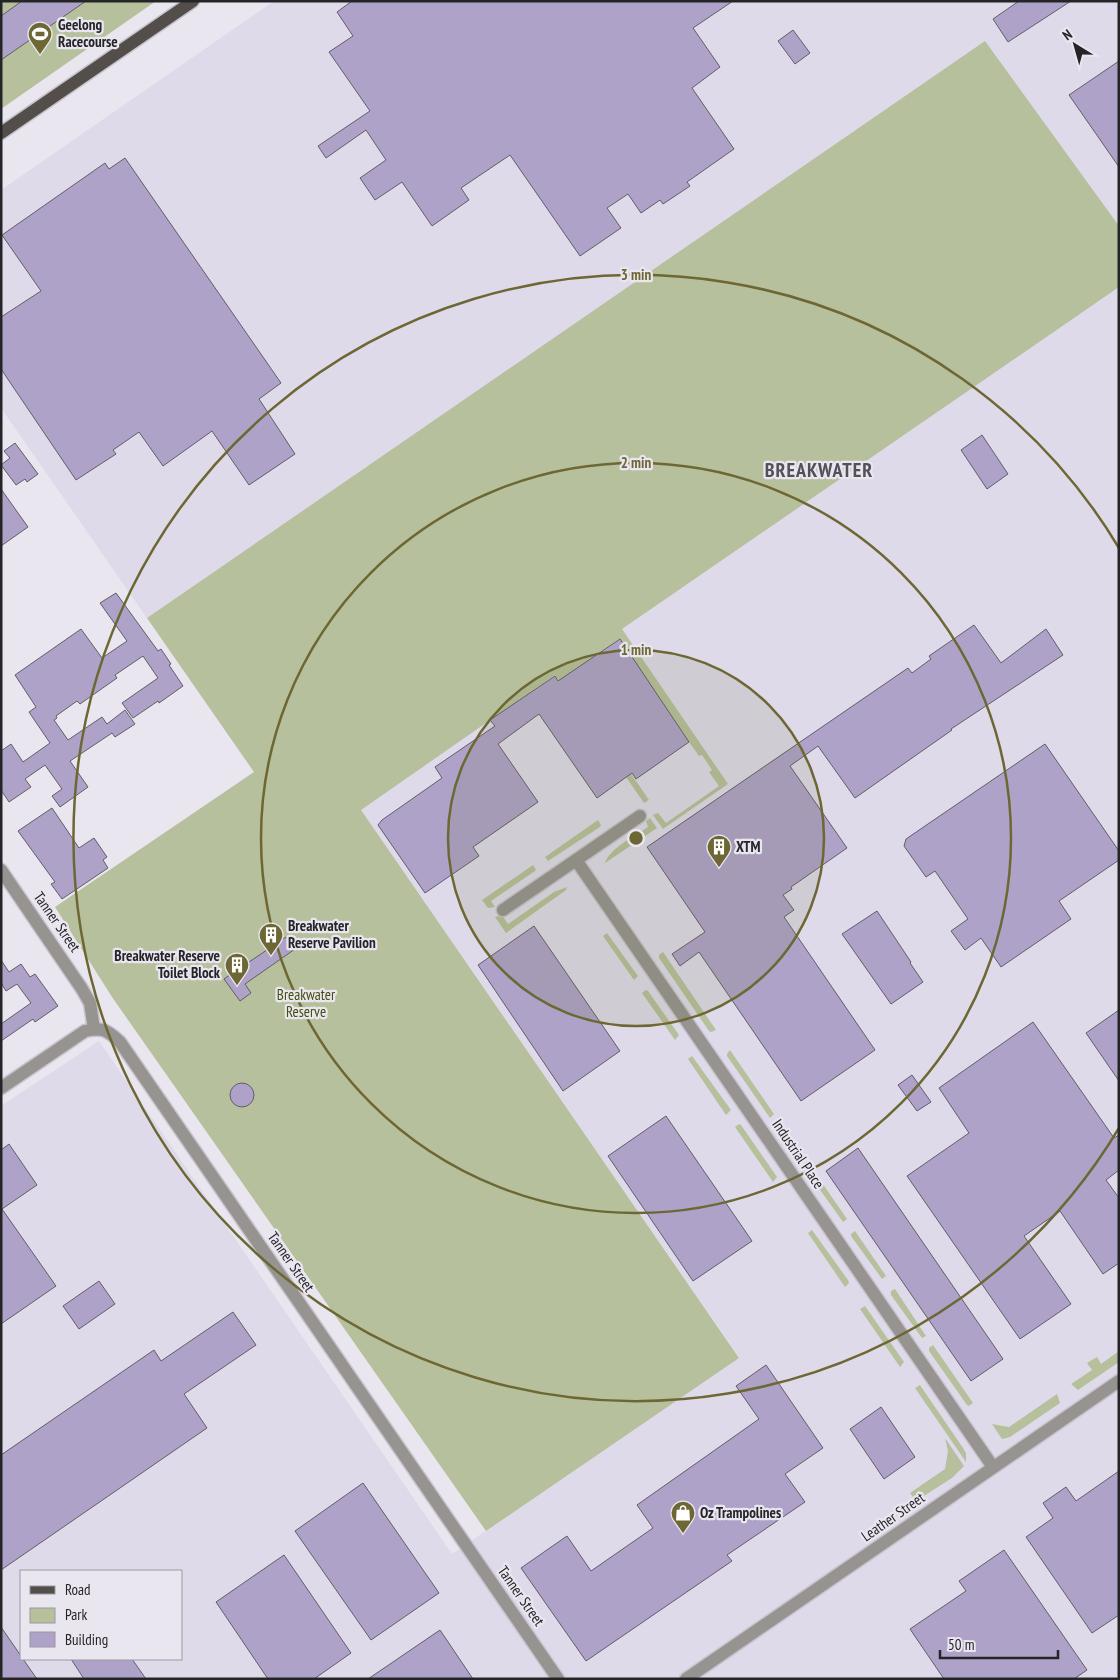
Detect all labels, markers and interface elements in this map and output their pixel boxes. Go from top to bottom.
place label: Geelong Racecourse [58,15,118,51]
north arrow [1050,20,1100,70]
sports icon: Geelong Racecourse [27,21,53,55]
text: N [1059,25,1076,44]
text: 3 min [621,265,651,284]
text: 2 min [621,453,651,472]
district label: BREAKWATER [765,457,873,483]
text: 1 min [621,640,651,659]
centre of rings [627,829,645,847]
building icon: XTM [706,834,732,868]
place label: XTM [736,837,760,856]
street label: Tanner Street [30,888,85,955]
place label: Breakwater Reserve Pavilion [288,916,376,952]
building icon: Breakwater Reserve Pavilion [258,922,284,956]
place label: Breakwater Reserve Toilet Block [114,946,221,982]
building icon: Breakwater Reserve Toilet Block [224,952,250,986]
park label: Breakwater Reserve [277,985,336,1021]
street label: Industrial Place [768,1115,829,1192]
street label: Tanner Street [264,1228,319,1295]
street label: Leather Street [857,1488,928,1545]
shop icon: Oz Trampolines [670,1500,696,1534]
place label: Oz Trampolines [700,1503,781,1522]
street label: Tanner Street [494,1562,549,1629]
legend [20,1570,182,1660]
text: Road [65,1580,91,1599]
text: Park [65,1605,87,1624]
scale bar [940,1628,1058,1660]
text: Building [65,1630,108,1649]
text: 50 m [948,1635,974,1654]

